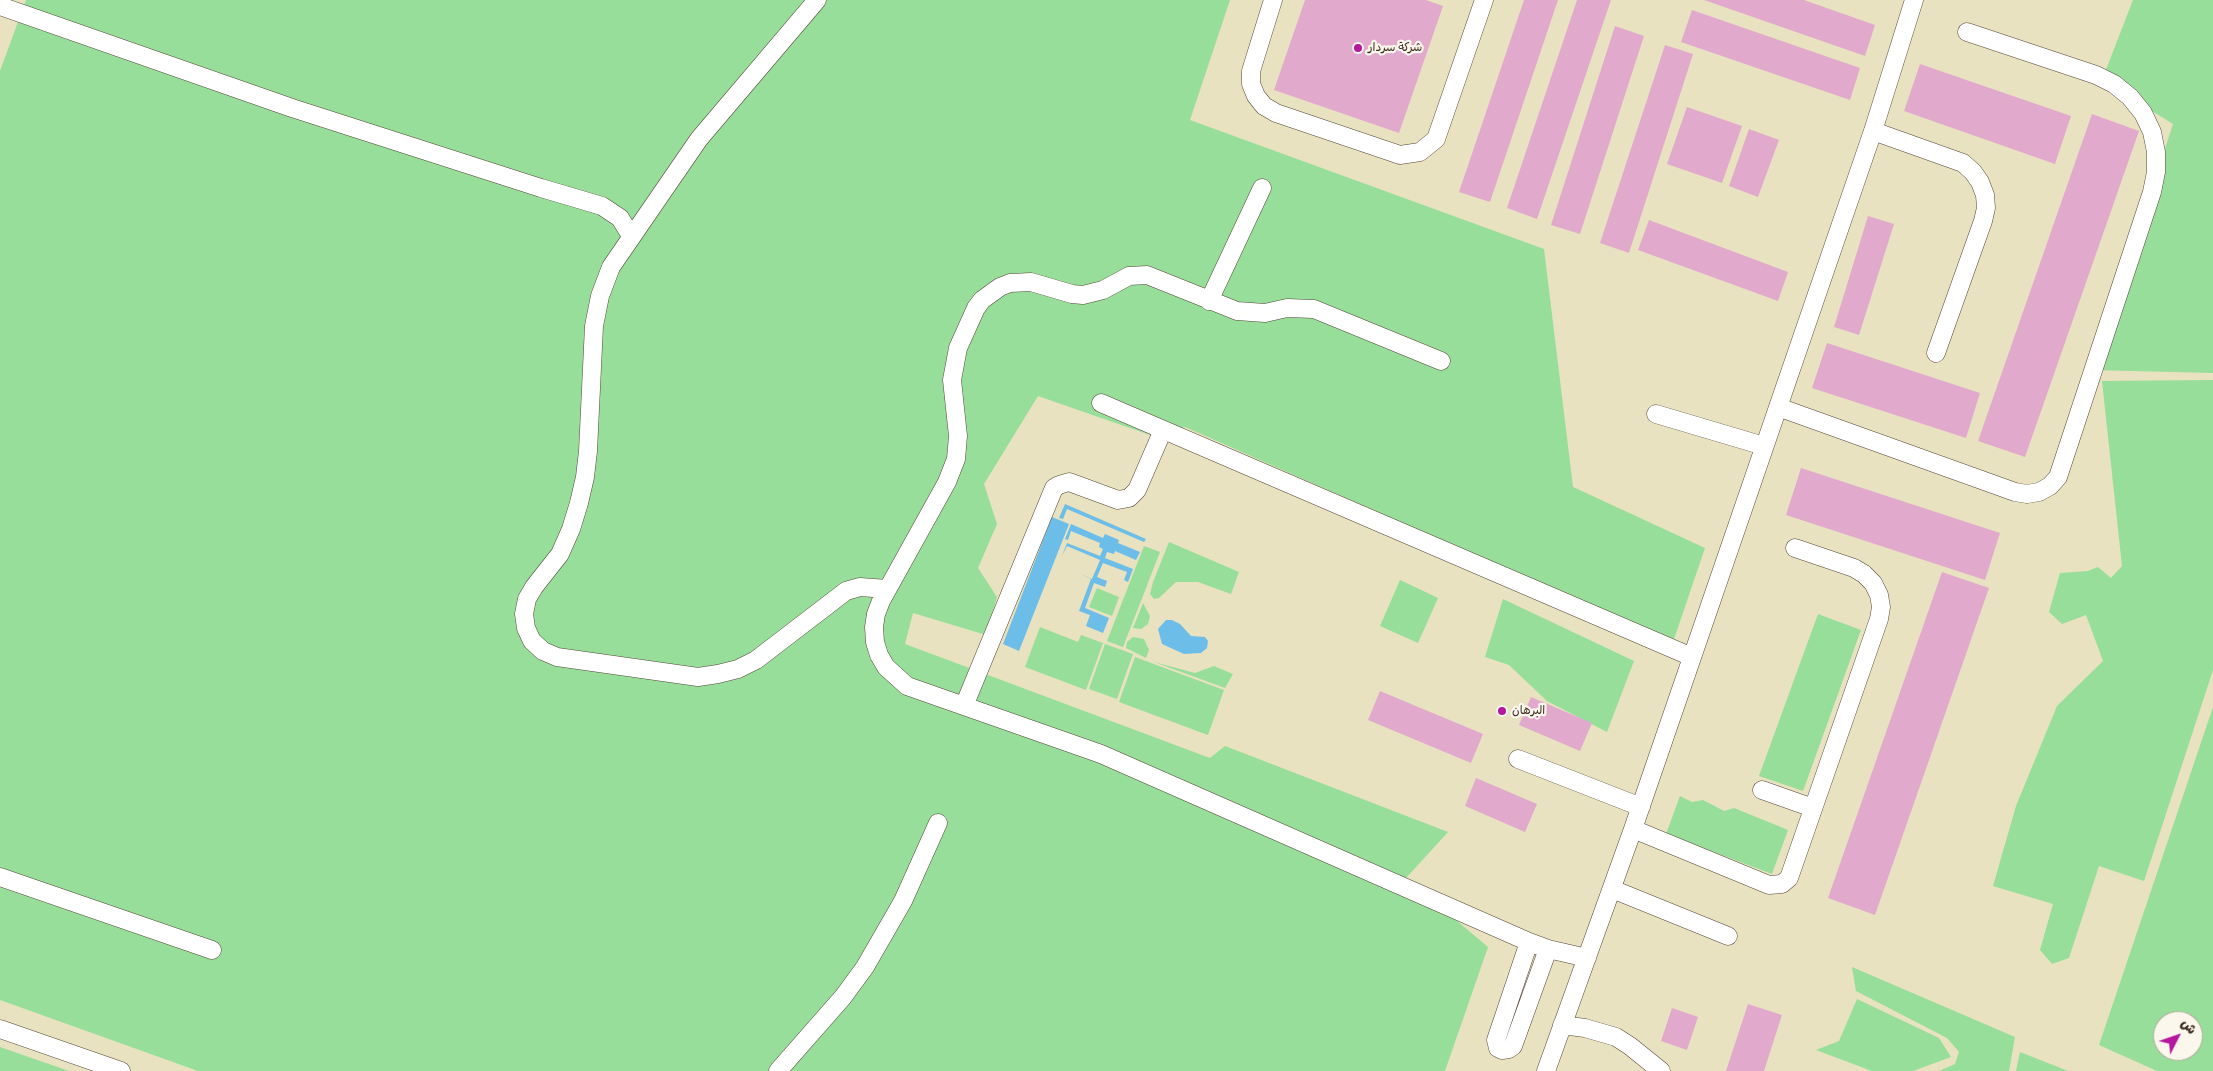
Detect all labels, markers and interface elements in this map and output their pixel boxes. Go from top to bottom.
place label: شركة سردار [1368,41,1422,55]
marker: شركة سردار [1352,42,1364,54]
place label: البرهان [1512,704,1545,718]
marker: البرهان [1496,705,1508,717]
north arrow [2153,1011,2203,1061]
text: ش [2177,1015,2200,1038]

